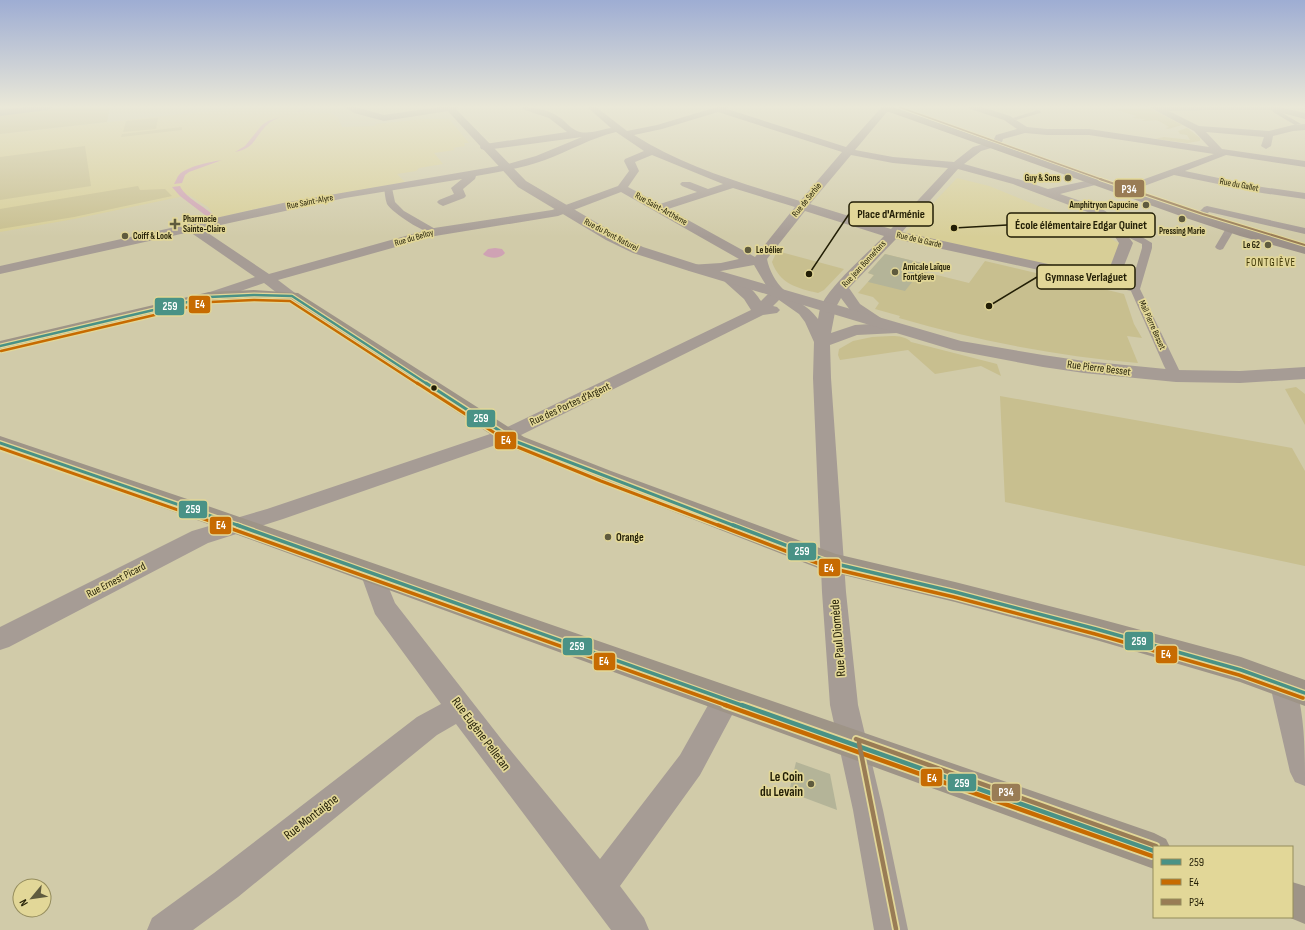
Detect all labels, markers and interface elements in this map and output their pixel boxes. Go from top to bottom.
place label: Guy & Sons [1025,173,1061,184]
marker: Guy & Sons [1063,173,1073,183]
street label: Rue du Gallet [1219,176,1260,194]
line badge: P34 [1114,179,1145,198]
street label: Rue de Serbie [790,180,824,219]
text: P34 [1121,183,1137,196]
street label: Rue Saint-Arthème [633,190,689,228]
street label: Rue Saint-Alyre [286,192,334,212]
place label: Amphitryon Capucine [1069,200,1138,211]
marker: Amphitryon Capucine [1141,200,1151,210]
callout: Place d'Arménie [849,202,933,226]
text: Place d'Arménie [857,207,925,222]
callout: École élémentaire Edgar Quinet [1007,213,1155,237]
place label: Pharmacie Sainte-Claire [183,214,225,235]
marker: Pressing Marie [1177,214,1187,224]
street label: Rue du Pont Naturel [582,216,640,254]
text: École élémentaire Edgar Quinet [1015,218,1147,233]
marker: Pharmacie Sainte-Claire [170,219,180,229]
place label: Pressing Marie [1159,226,1205,237]
street label: Rue du Belloy [393,227,435,249]
street label: Rue de la Garde [895,229,943,251]
marker: Coiff & Look [120,231,130,241]
place label: Coiff & Look [133,231,172,242]
street label: Rue Jean Bonnefons [840,239,888,289]
place label: Le 62 [1243,240,1260,251]
marker: Le 62 [1263,240,1273,250]
marker: Le bélier [743,245,753,255]
place label: Le bélier [756,245,783,256]
district label: FONTGIÈVE [1246,256,1296,269]
place label: Amicale Laïque Fontgieve [902,262,951,283]
callout: Gymnase Verlaguet [1037,265,1135,289]
marker: Amicale Laïque Fontgieve [890,267,900,277]
text: Gymnase Verlaguet [1045,270,1127,285]
line badge: E4 [188,295,211,314]
line badge: 259 [154,297,185,316]
text: E4 [195,298,205,311]
street label: Mail Pierre Besset [1136,299,1168,352]
text: 259 [163,300,177,313]
street label: Rue Pierre Besset [1066,358,1132,378]
street label: Rue des Portes d'Argent [528,379,613,428]
unlabelled marker [429,383,439,393]
line badge: 259 [466,409,496,428]
text: 259 [474,412,488,425]
line badge: E4 [494,431,517,450]
text: E4 [501,434,511,447]
line badge: 259 [178,500,208,519]
text: 259 [186,503,200,516]
line badge: E4 [209,516,232,535]
text: E4 [216,519,226,532]
place label: Orange [616,531,644,544]
marker: Orange [603,532,613,542]
line badge: 259 [787,542,817,561]
text: 259 [795,545,809,558]
line badge: E4 [818,558,841,577]
street label: Rue Ernest Picard [84,559,148,600]
text: E4 [824,562,834,575]
street label: Rue Paul Diomède [827,599,849,677]
line badge: 259 [1124,631,1154,651]
text: 259 [1132,635,1146,648]
line badge: 259 [562,637,593,656]
text: 259 [570,640,584,653]
line badge: E4 [1155,645,1178,664]
text: E4 [1161,648,1171,661]
line badge: E4 [593,652,616,671]
text: E4 [599,655,609,668]
street label: Rue Eugène Pelletan [448,694,514,774]
line badge: E4 [920,768,943,787]
place label: Le Coin du Levain [760,769,803,800]
text: E4 [927,772,937,785]
line badge: 259 [947,773,977,792]
text: 259 [955,777,969,790]
marker: Le Coin du Levain [806,779,816,789]
line badge: P34 [991,783,1021,802]
text: P34 [998,786,1014,799]
street label: Rue Montaigne [281,791,341,843]
legend [1153,846,1293,918]
text: 259 [1189,855,1204,870]
text: E4 [1189,875,1199,890]
north arrow [12,878,52,918]
text: P34 [1189,895,1204,910]
text: N [17,897,31,908]

